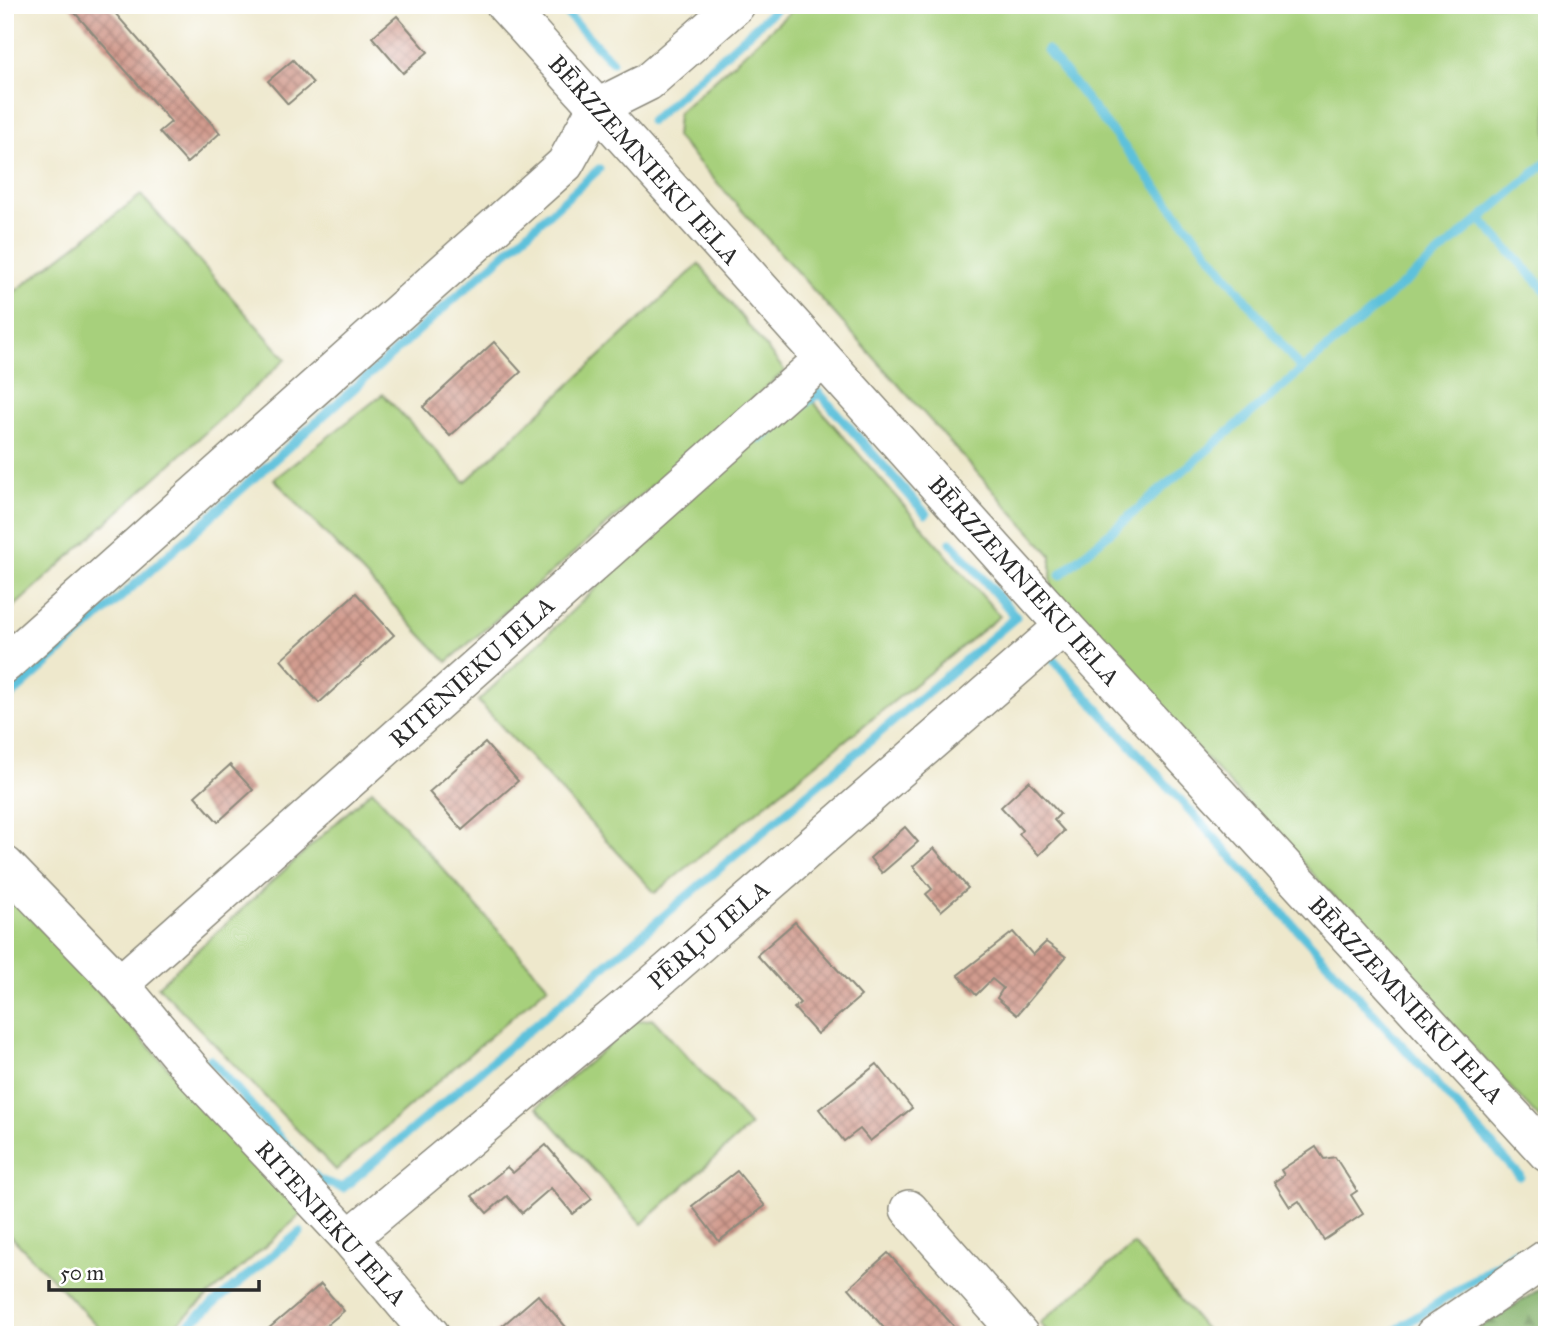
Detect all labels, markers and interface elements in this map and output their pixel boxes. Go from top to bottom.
street label: BĒRZZEMNIEKU IELA [542,49,746,271]
street label: BĒRZZEMNIEKU IELA [922,470,1126,692]
street label: RITENIEKU IELA [383,590,561,754]
street label: PĒRĻU IELA [642,874,776,996]
street label: BĒRZZEMNIEKU IELA [1302,890,1510,1110]
street label: RITENIEKU IELA [249,1134,413,1312]
scale bar [49,1249,259,1293]
text: 50 m [60,1260,105,1286]

